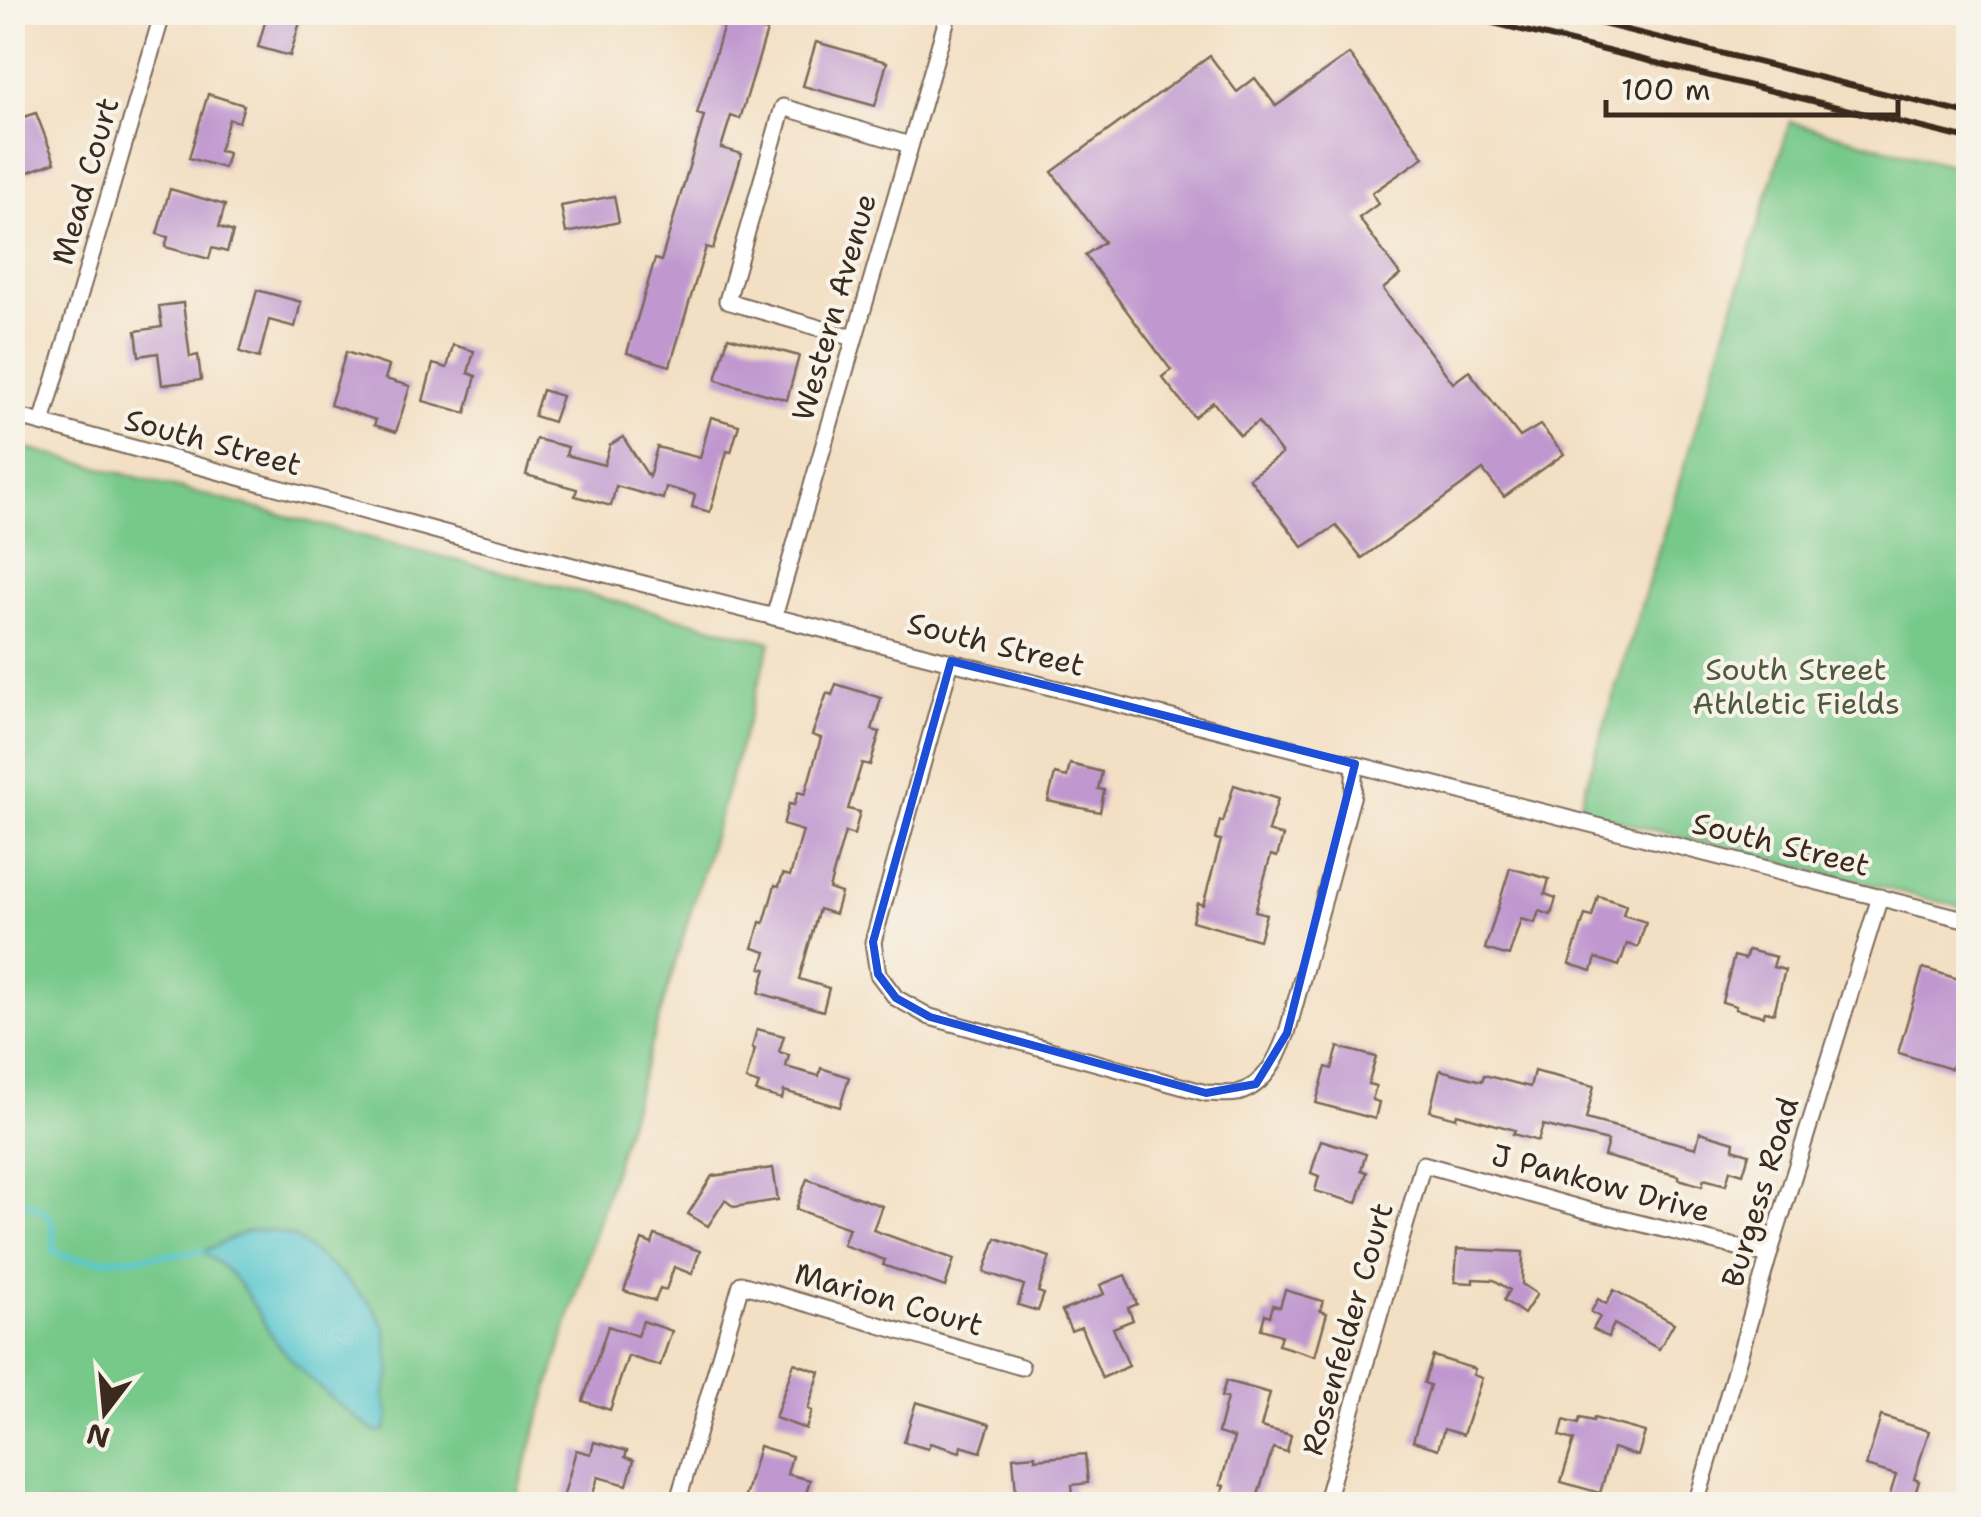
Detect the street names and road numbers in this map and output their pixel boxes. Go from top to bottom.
street label: Mead Court [42,93,128,269]
street label: Western Avenue [782,189,886,425]
street label: South Street [120,399,306,485]
street label: South Street [903,602,1089,686]
street label: South Street [1688,802,1874,886]
street label: Burgess Road [1712,1092,1808,1292]
street label: J Pankow Drive [1487,1134,1715,1232]
street label: Rosenfelder Court [1291,1198,1403,1460]
street label: Marion Court [790,1253,988,1345]

